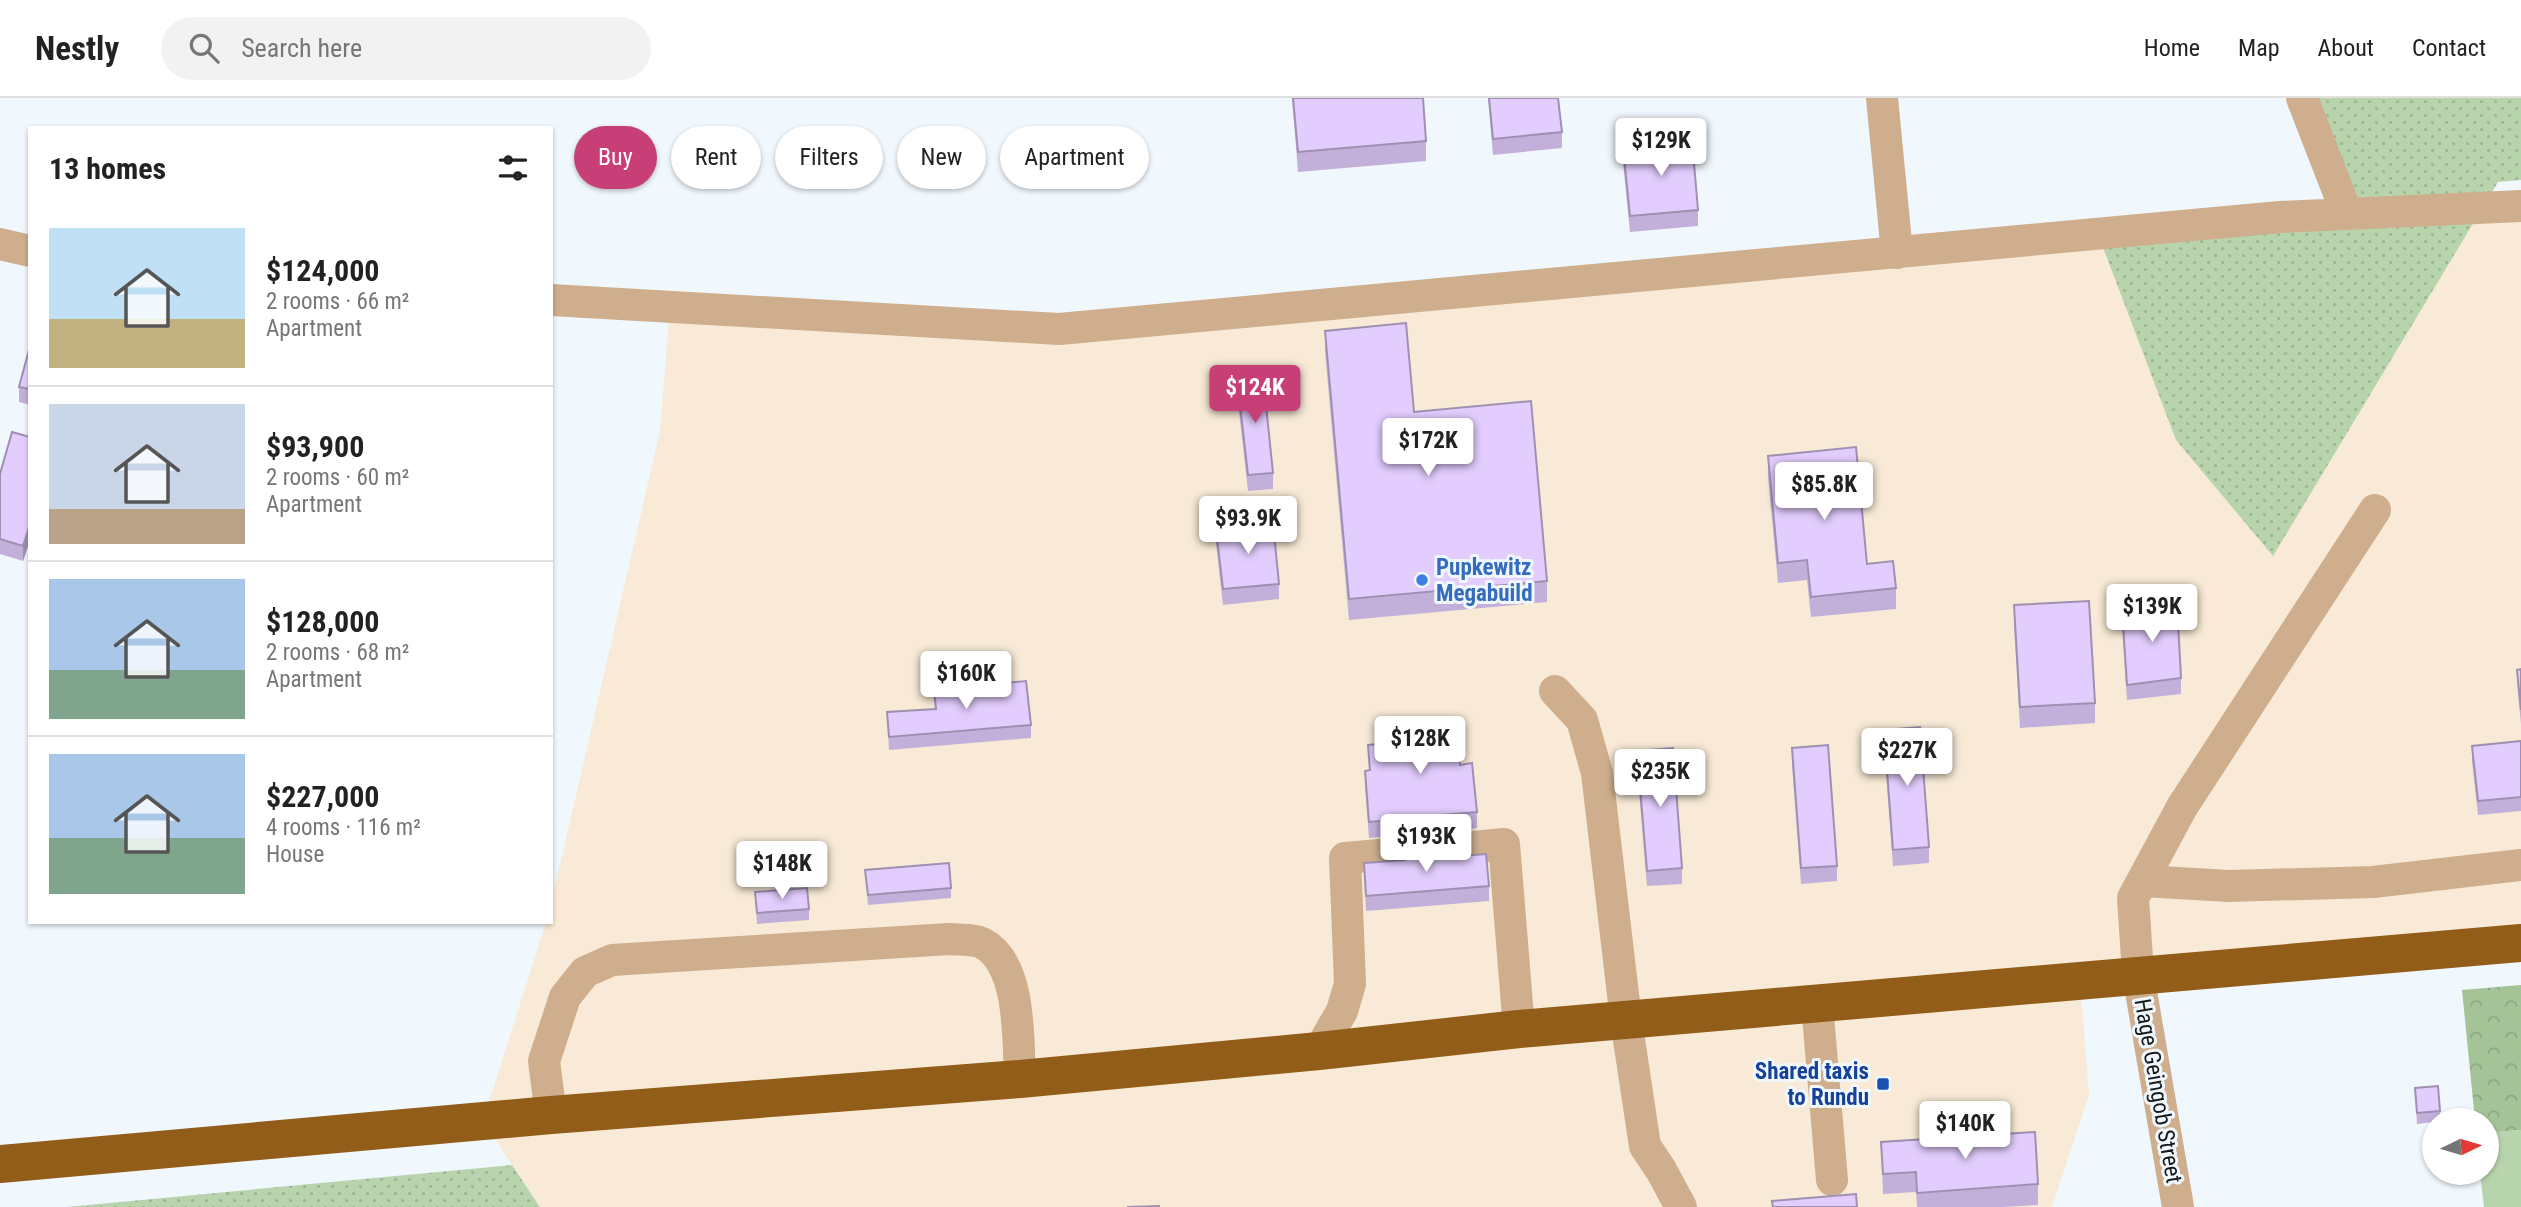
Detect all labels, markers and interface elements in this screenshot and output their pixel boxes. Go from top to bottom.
search box [161,17,651,80]
text: Nestly [35,29,119,68]
icon: search [185,29,223,67]
text: Search here [241,33,362,63]
text: Home [2144,34,2200,62]
text: Map [2238,34,2280,62]
text: About [2318,34,2374,62]
text: Contact [2412,34,2486,62]
pin: $129K [1612,118,1710,178]
chip: Buy [574,126,657,189]
chip: Rent [671,126,761,189]
chip: Filters [775,126,883,189]
chip: New [897,126,986,189]
chip: Apartment [1000,126,1149,189]
text: $129K [1631,127,1691,154]
icon: filters [494,149,532,187]
text: 13 homes [49,151,166,186]
text: $124,000 [266,253,379,288]
icon: home [105,256,189,340]
text: 2 rooms · 66 m² [266,288,409,315]
text: Apartment [266,315,362,342]
pin: $124K [1206,366,1304,425]
text: $124K [1225,374,1285,401]
pin: $172K [1379,418,1477,478]
text: $172K [1398,427,1458,454]
text: $93,900 [266,429,364,464]
icon: home [105,432,189,516]
pin: $85.8K [1767,462,1881,522]
text: 2 rooms · 60 m² [266,464,409,491]
text: $85.8K [1791,471,1857,498]
text: Apartment [266,491,362,518]
pin: $93.9K [1191,496,1305,556]
text: $93.9K [1215,505,1281,532]
place label: Pupkewitz Megabuild [1436,554,1533,607]
marker: Pupkewitz Megabuild [1414,572,1430,588]
pin: $139K [2103,584,2201,644]
text: $139K [2122,593,2182,620]
text: $128,000 [266,604,379,639]
icon: home [105,607,189,691]
text: 2 rooms · 68 m² [266,639,409,666]
pin: $160K [917,652,1015,711]
text: $160K [936,660,996,687]
text: Apartment [266,666,362,693]
pin: $128K [1371,716,1469,776]
text: $128K [1390,725,1450,752]
pin: $227K [1858,728,1956,788]
text: $227K [1877,737,1937,764]
pin: $235K [1611,750,1709,809]
text: $235K [1630,758,1690,785]
text: $227,000 [266,779,379,814]
icon: home [105,782,189,866]
text: 4 rooms · 116 m² [266,814,421,841]
pin: $193K [1377,814,1475,874]
text: $193K [1396,823,1456,850]
text: House [266,841,324,868]
pin: $148K [733,842,831,901]
text: $148K [752,850,812,877]
street label: Hage Geingob Street [2128,997,2188,1185]
place label: Shared taxis to Rundu [1755,1058,1869,1111]
marker: Shared taxis to Rundu [1875,1076,1891,1092]
pin: $140K [1916,1102,2014,1161]
north arrow [2422,1108,2499,1185]
map controls [2422,1108,2499,1185]
text: $140K [1935,1110,1995,1137]

